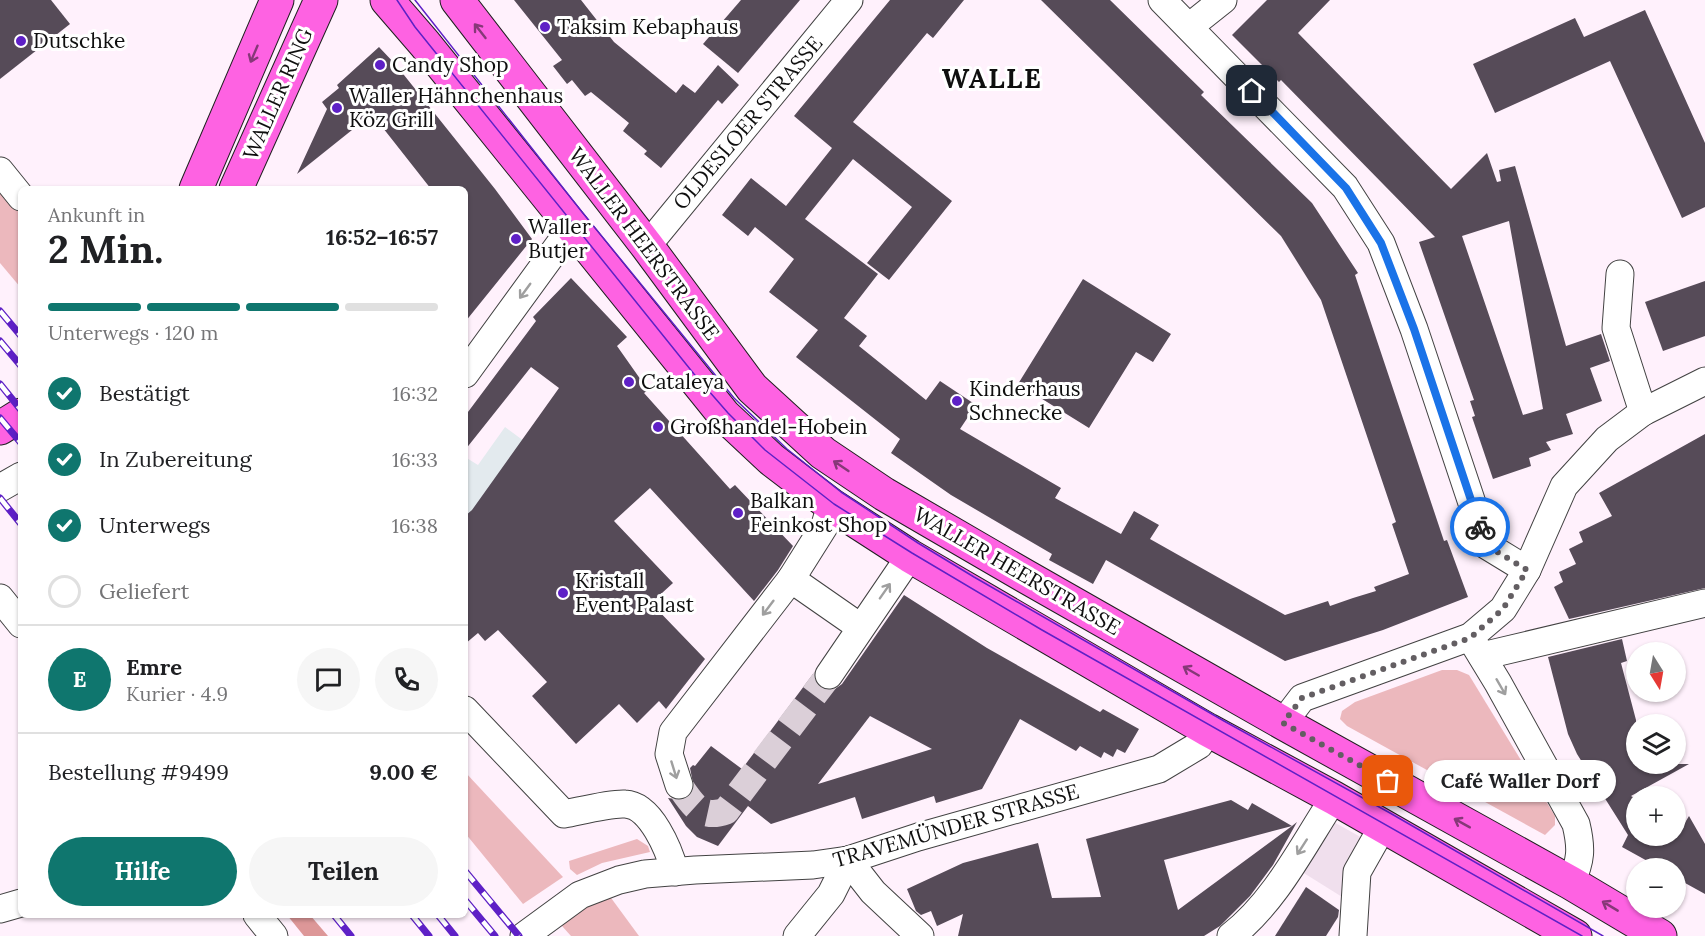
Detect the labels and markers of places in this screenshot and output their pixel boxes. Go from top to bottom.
place label: Taksim Kebaphaus [557,13,739,40]
marker: Taksim Kebaphaus [538,20,552,34]
place label: Dutschke [33,27,125,54]
marker: Dutschke [14,34,28,48]
place label: Candy Shop [392,51,509,78]
marker: Candy Shop [373,58,387,72]
pin [1226,65,1277,116]
place label: Waller Hähnchenhaus Köz Grill [349,82,563,133]
marker: Waller Hähnchenhaus Köz Grill [330,101,344,115]
place label: Waller Butjer [528,213,591,264]
marker: Waller Butjer [509,232,523,246]
place label: Cataleya [641,368,724,395]
marker: Cataleya [622,375,636,389]
place label: Kinderhaus Schnecke [969,375,1081,426]
marker: Kinderhaus Schnecke [950,394,964,408]
place label: Großhandel-Hobein [670,413,868,440]
marker: Großhandel-Hobein [651,420,665,434]
place label: Balkan Feinkost Shop [750,487,887,538]
marker: Balkan Feinkost Shop [731,506,745,520]
place label: Kristall Event Palast [575,567,695,618]
marker: Kristall Event Palast [556,586,570,600]
pin [1362,755,1413,806]
callout: Café Waller Dorf [1424,760,1616,802]

